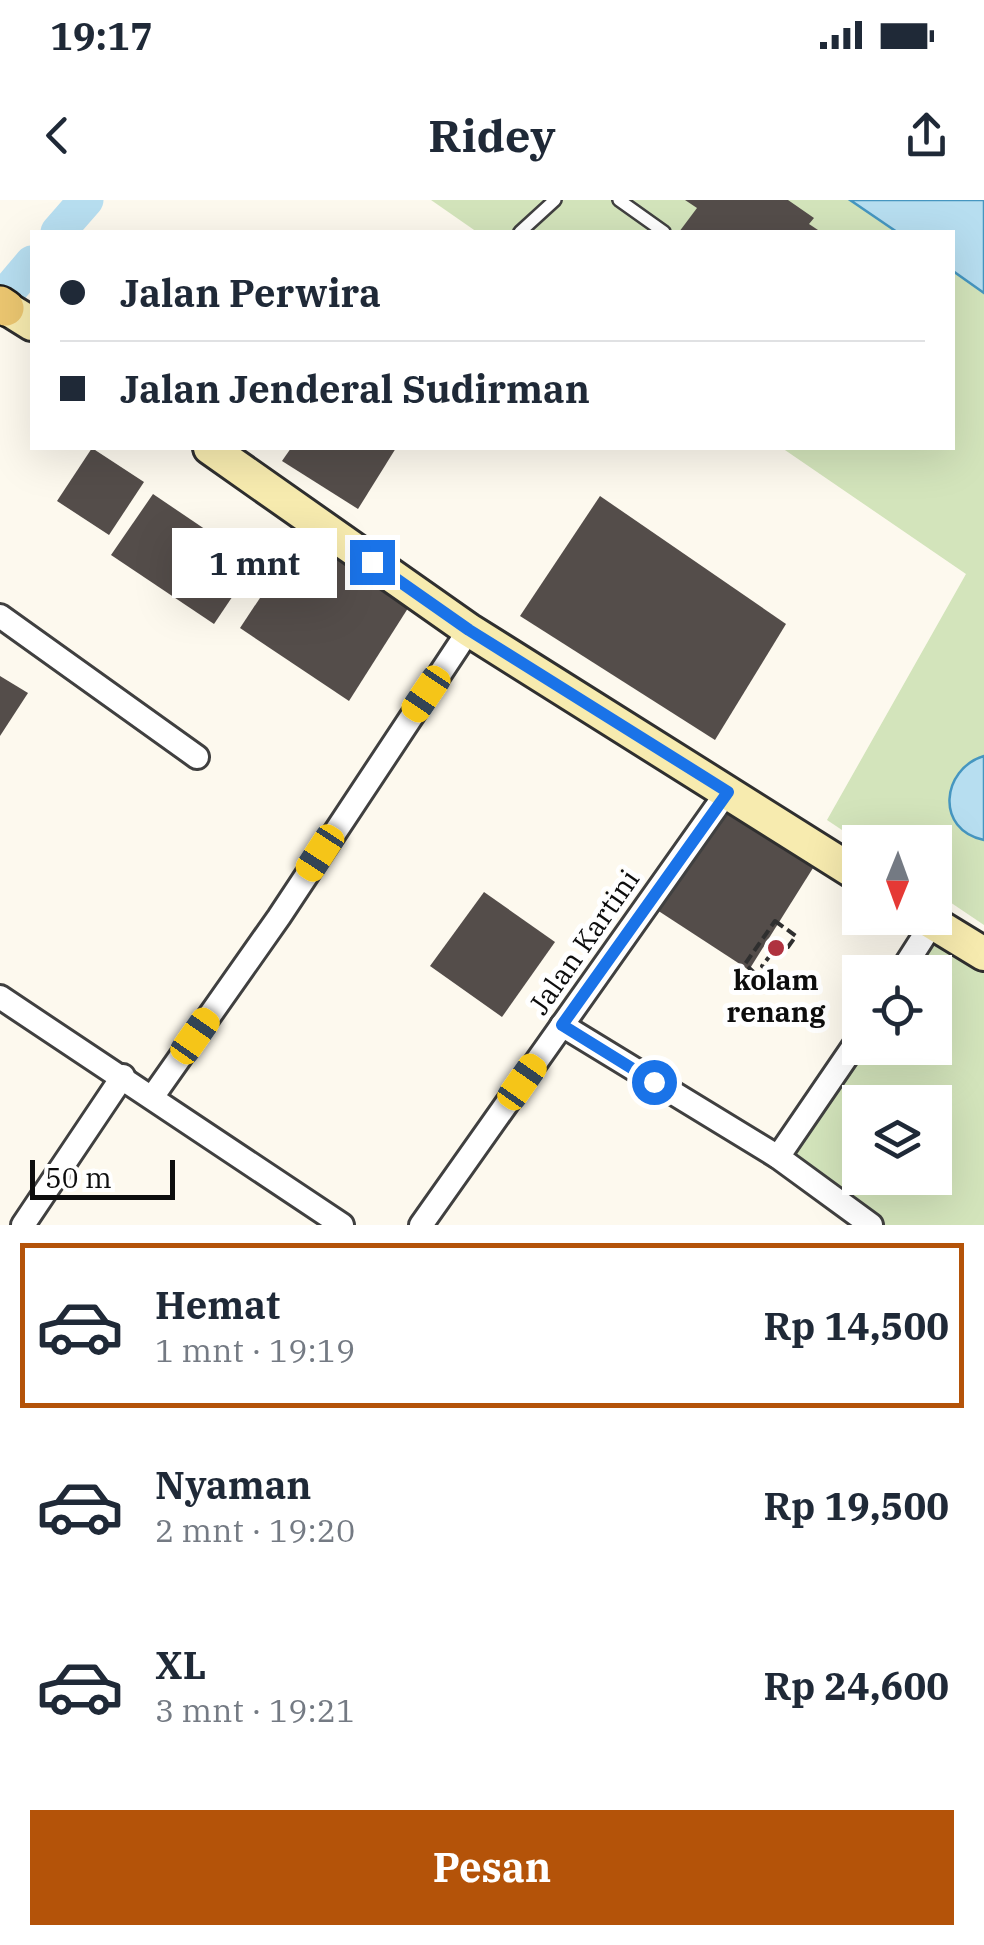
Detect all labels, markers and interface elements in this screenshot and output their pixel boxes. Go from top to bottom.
text: 19:17 [50,11,153,60]
text: Ridey [428,106,556,164]
icon: back [30,108,85,163]
icon: share [899,108,954,163]
text: Jalan Perwira [120,268,381,317]
text: Jalan Jenderal Sudirman [120,364,590,413]
callout: 1 mnt [172,527,337,597]
route end [350,540,395,585]
text: 1 mnt [209,542,300,584]
car [397,661,455,727]
car [291,820,349,886]
north arrow [842,825,952,935]
map controls [842,825,952,1195]
street label: Jalan Kartini [520,862,647,1021]
marker: kolam renang [765,937,787,959]
button: locate [842,955,952,1065]
place label: kolam renang [727,961,826,1030]
car [166,1003,224,1069]
car [493,1049,551,1115]
route start [632,1060,677,1105]
button: layers [842,1085,952,1195]
scale bar [30,1155,175,1200]
text: 50 m [45,1159,112,1196]
text: Hemat [155,1280,280,1329]
icon: car [35,1281,125,1371]
text: Rp 14,500 [763,1301,949,1350]
text: 1 mnt · 19:19 [155,1329,355,1371]
text: Nyaman [155,1460,312,1509]
icon: car [35,1461,125,1551]
text: Rp 19,500 [763,1481,949,1530]
text: 2 mnt · 19:20 [155,1509,355,1551]
text: XL [155,1640,206,1689]
icon: car [35,1641,125,1731]
text: Rp 24,600 [763,1661,949,1710]
text: 3 mnt · 19:21 [155,1689,355,1731]
button: Pesan [30,1810,954,1925]

